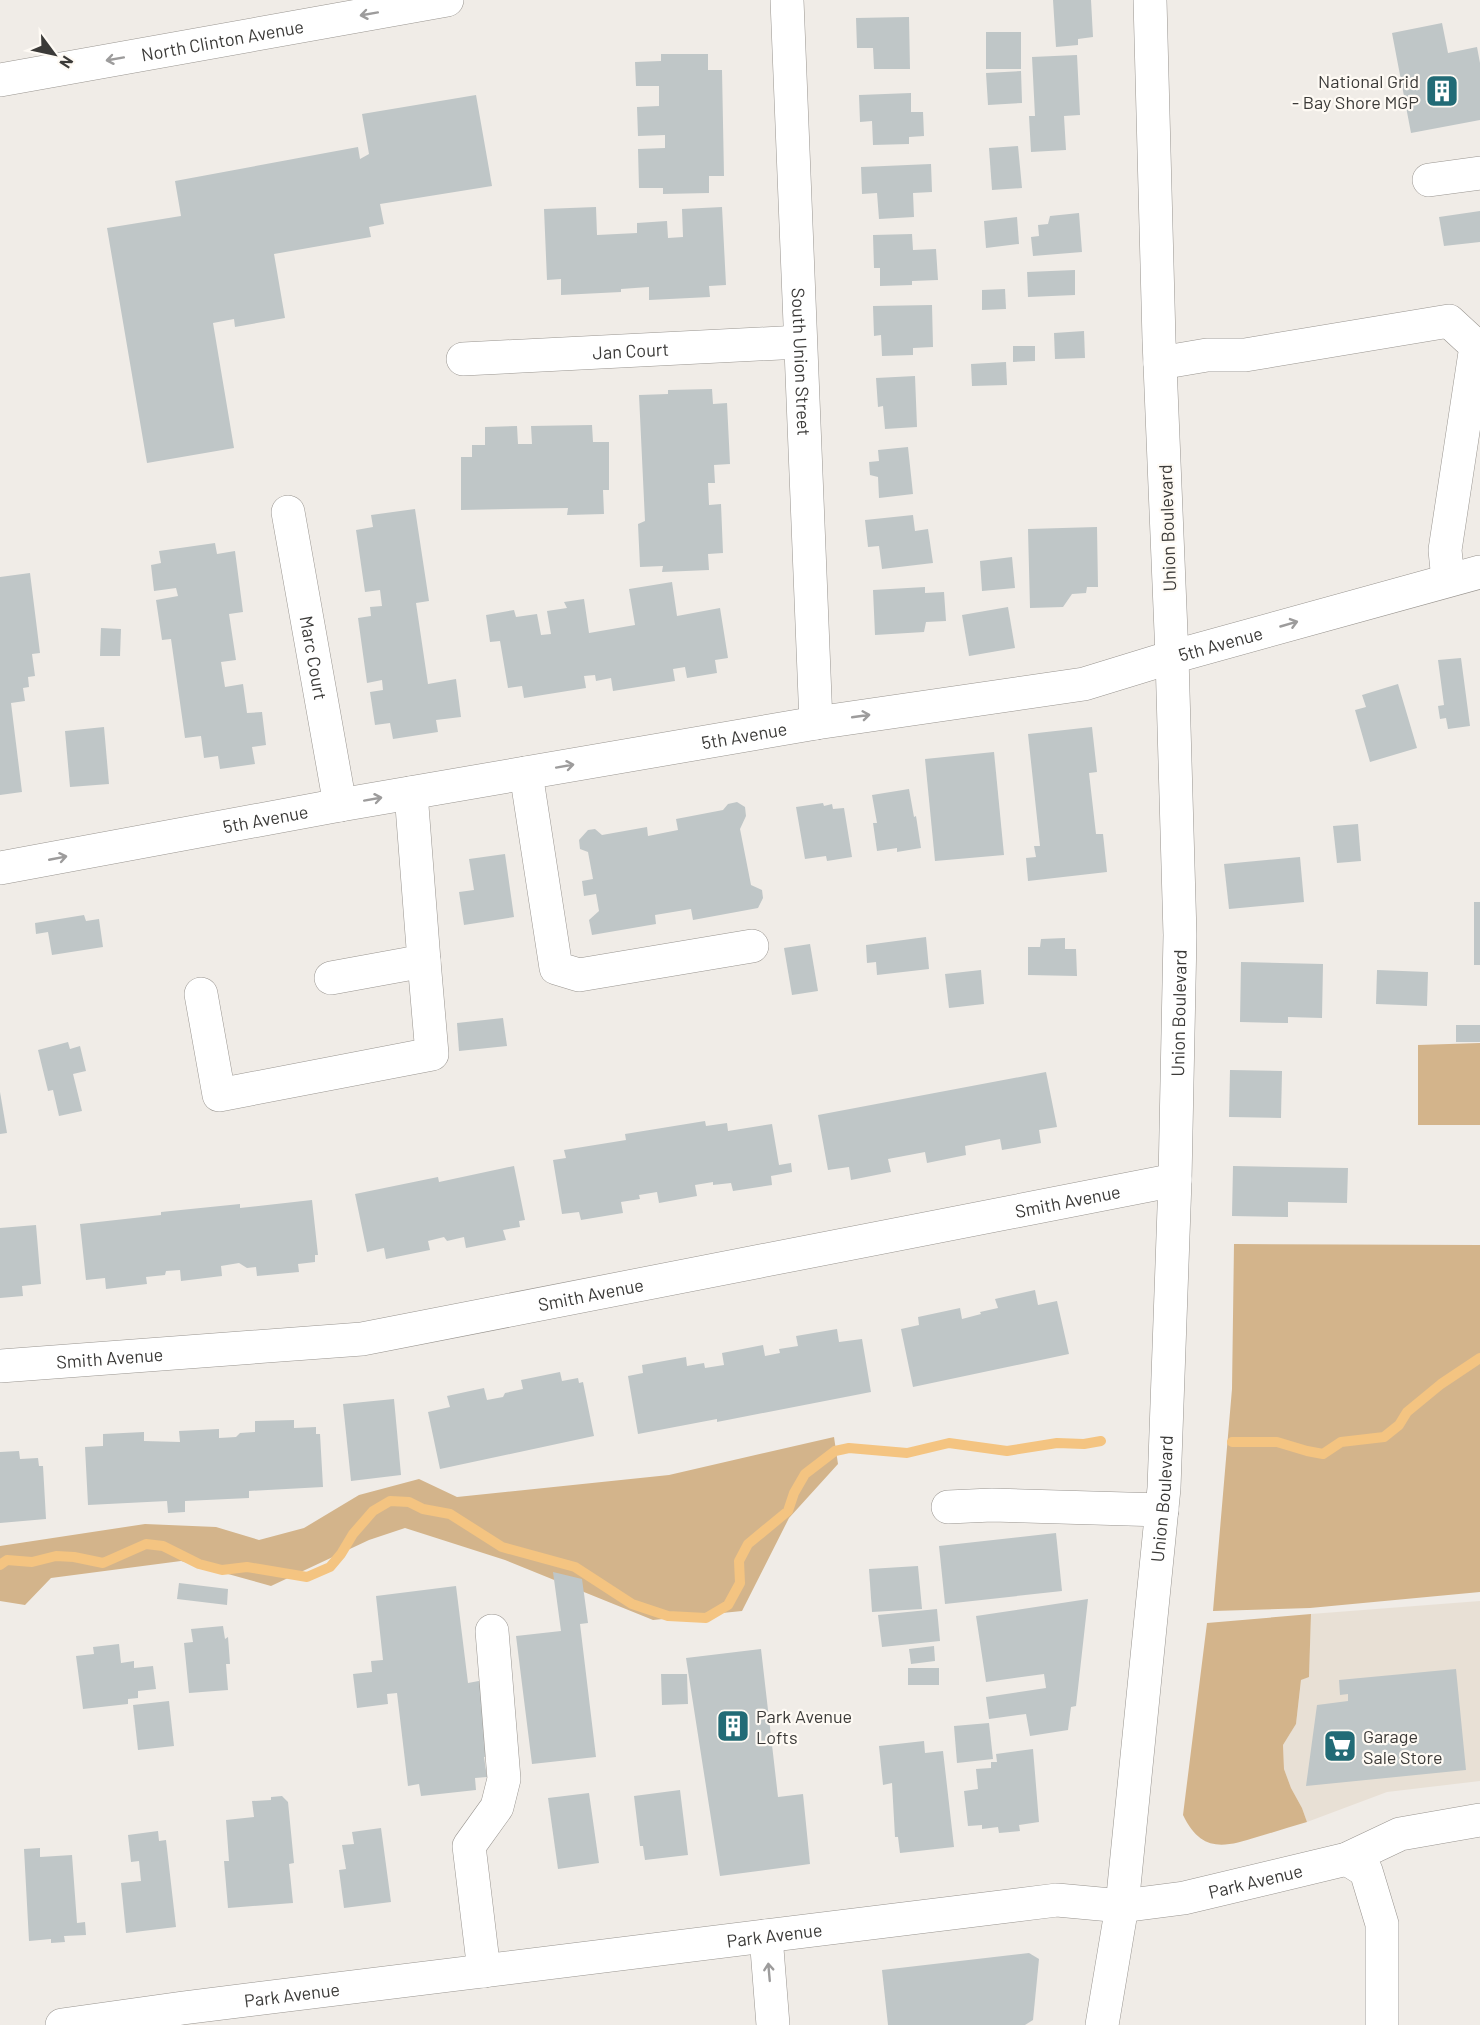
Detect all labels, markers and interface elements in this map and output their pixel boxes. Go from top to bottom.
one-way arrow [360,9,380,20]
street label: North Clinton Avenue [139,15,305,66]
north arrow [24,24,84,84]
text: N [56,53,78,72]
one-way arrow [106,54,125,65]
place label: National Grid - Bay Shore MGP [1292,70,1419,113]
building icon: National Grid - Bay Shore MGP [1424,73,1460,109]
street label: South Union Street [788,287,815,436]
street label: Jan Court [592,338,670,363]
street label: Union Boulevard [1154,464,1180,592]
street label: Marc Court [296,614,332,702]
one-way arrow [1279,618,1298,630]
street label: 5th Avenue [1176,622,1265,666]
one-way arrow [851,711,871,722]
street label: 5th Avenue [700,717,789,754]
one-way arrow [555,760,575,771]
one-way arrow [363,794,382,805]
street label: 5th Avenue [221,800,310,837]
one-way arrow [47,852,67,863]
street label: Union Boulevard [1166,949,1191,1077]
street label: Smith Avenue [1013,1180,1122,1222]
street label: Smith Avenue [536,1273,645,1315]
street label: Smith Avenue [55,1343,164,1373]
street label: Union Boulevard [1146,1435,1177,1563]
place label: Park Avenue Lofts [756,1705,852,1748]
building icon: Park Avenue Lofts [715,1708,751,1744]
place label: Garage Sale Store [1363,1725,1443,1768]
supermarket icon: Garage Sale Store [1322,1728,1358,1764]
street label: Park Avenue [1206,1859,1305,1903]
street label: Park Avenue [725,1918,823,1952]
one-way arrow [763,1962,774,1982]
street label: Park Avenue [243,1978,341,2011]

